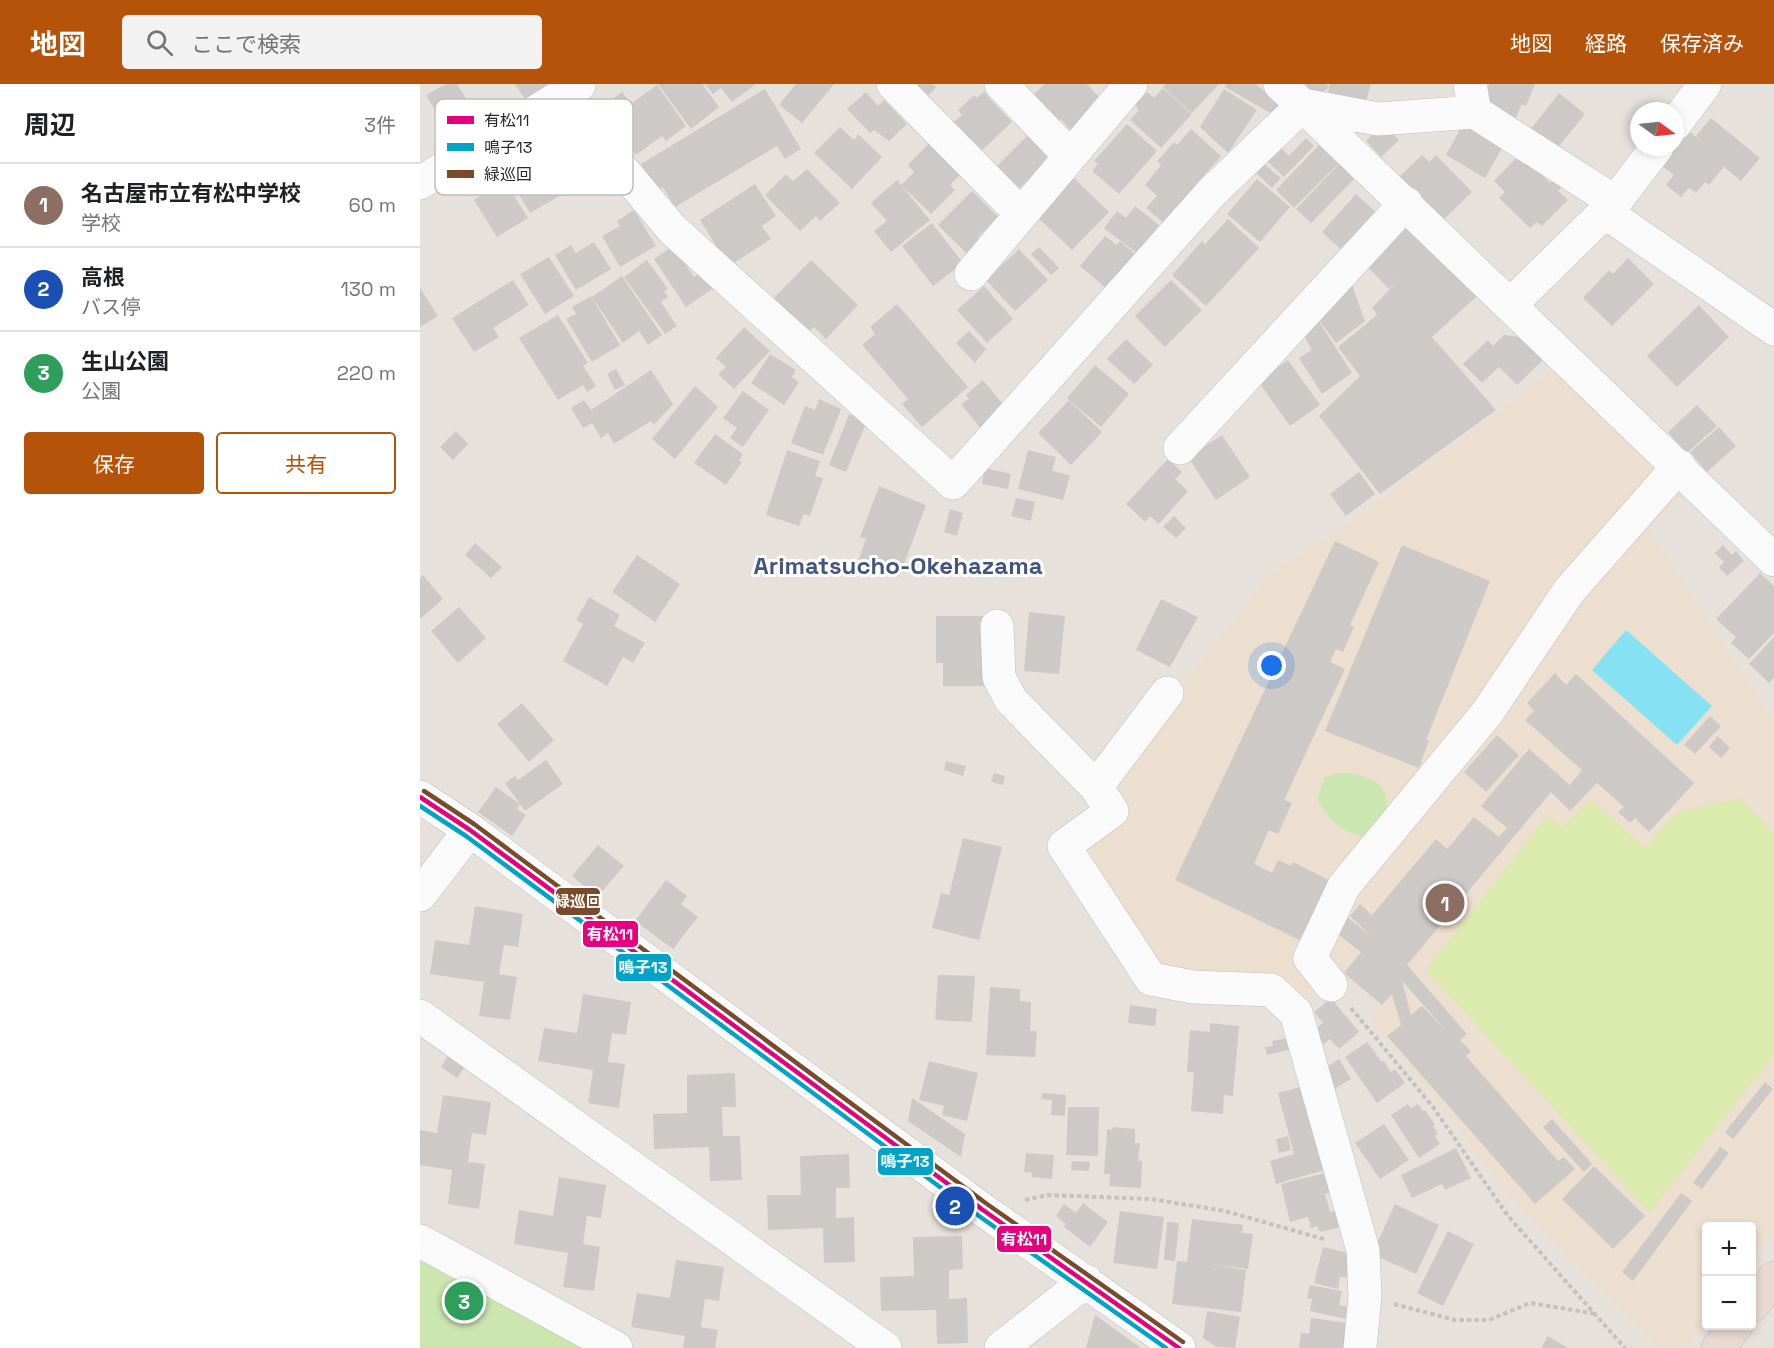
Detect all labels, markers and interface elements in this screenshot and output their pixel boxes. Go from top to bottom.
search box [122,15,542,69]
text: 地図 [30,26,86,62]
icon: search [143,26,176,59]
text: ここで検索 [191,30,301,58]
text: 地図 [1510,30,1552,57]
text: 経路 [1585,30,1627,57]
text: 保存済み [1660,30,1744,57]
legend [435,99,633,195]
north arrow [1630,102,1684,156]
text: 周辺 [24,108,76,142]
text: 有松11 [484,110,529,131]
text: 3件 [364,112,396,138]
text: 鳴子13 [484,137,532,158]
text: 緑巡回 [484,164,532,185]
text: 名古屋市立有松中学校 [81,179,301,207]
text: 1 [39,192,48,218]
text: 60 m [349,192,396,218]
text: 学校 [81,210,121,236]
text: 高根 [81,263,125,291]
text: 2 [38,276,49,302]
text: 130 m [340,276,396,302]
text: バス停 [81,294,141,320]
text: 生山公園 [81,347,169,375]
text: 3 [37,360,50,386]
text: 220 m [337,360,396,386]
text: 公園 [81,378,121,404]
button: 保存 [24,432,204,494]
button: 共有 [216,432,396,494]
district label: Arimatsucho-Okehazama [753,550,1043,581]
your location [1257,651,1286,680]
pin: 1 [1426,880,1464,926]
line badge: 緑巡回 [555,887,601,916]
text: 緑巡回 [554,891,602,912]
line badge: 有松11 [582,920,639,948]
text: 有松11 [587,924,633,945]
line badge: 鳴子13 [615,953,672,982]
text: 鳴子13 [619,957,668,978]
line badge: 鳴子13 [877,1147,934,1176]
text: 鳴子13 [881,1151,930,1172]
pin: 2 [936,1184,974,1228]
map controls [1702,1222,1756,1330]
button: + [1702,1222,1756,1276]
line badge: 有松11 [996,1225,1052,1253]
text: 有松11 [1001,1229,1047,1250]
button: − [1702,1276,1756,1330]
pin: 3 [444,1278,483,1324]

